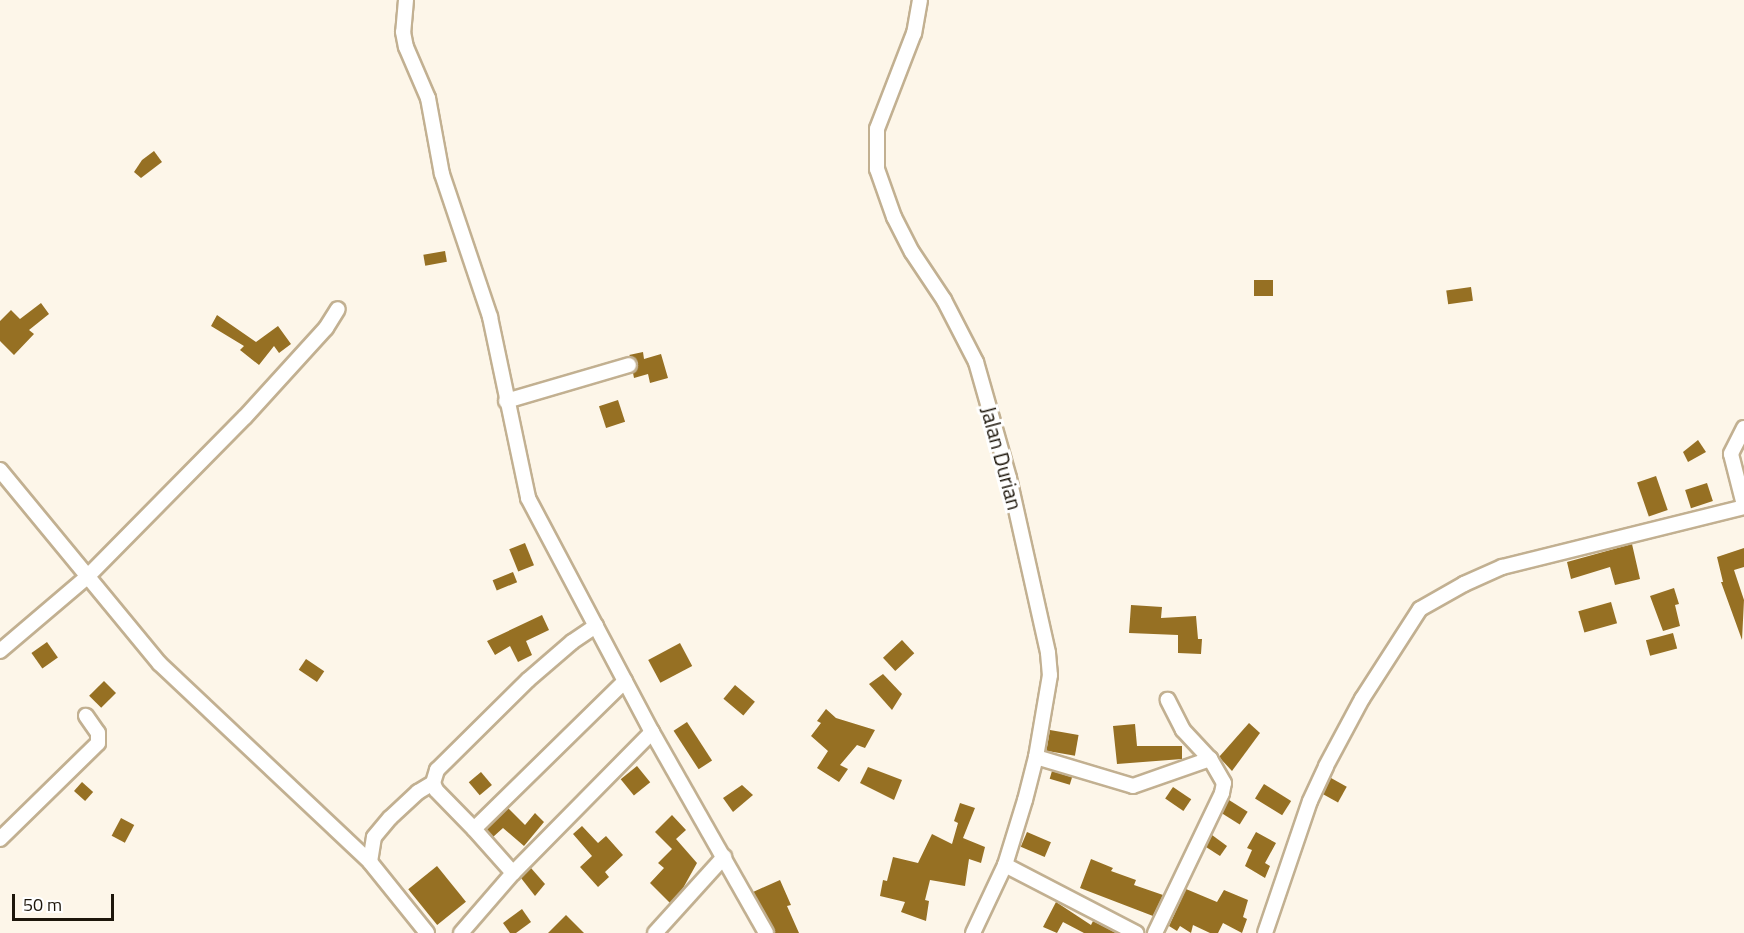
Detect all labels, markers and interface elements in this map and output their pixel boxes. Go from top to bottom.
street label: Jalan Durian [976,403,1028,513]
scale bar [15,882,117,920]
text: 50 m [23,891,62,918]

